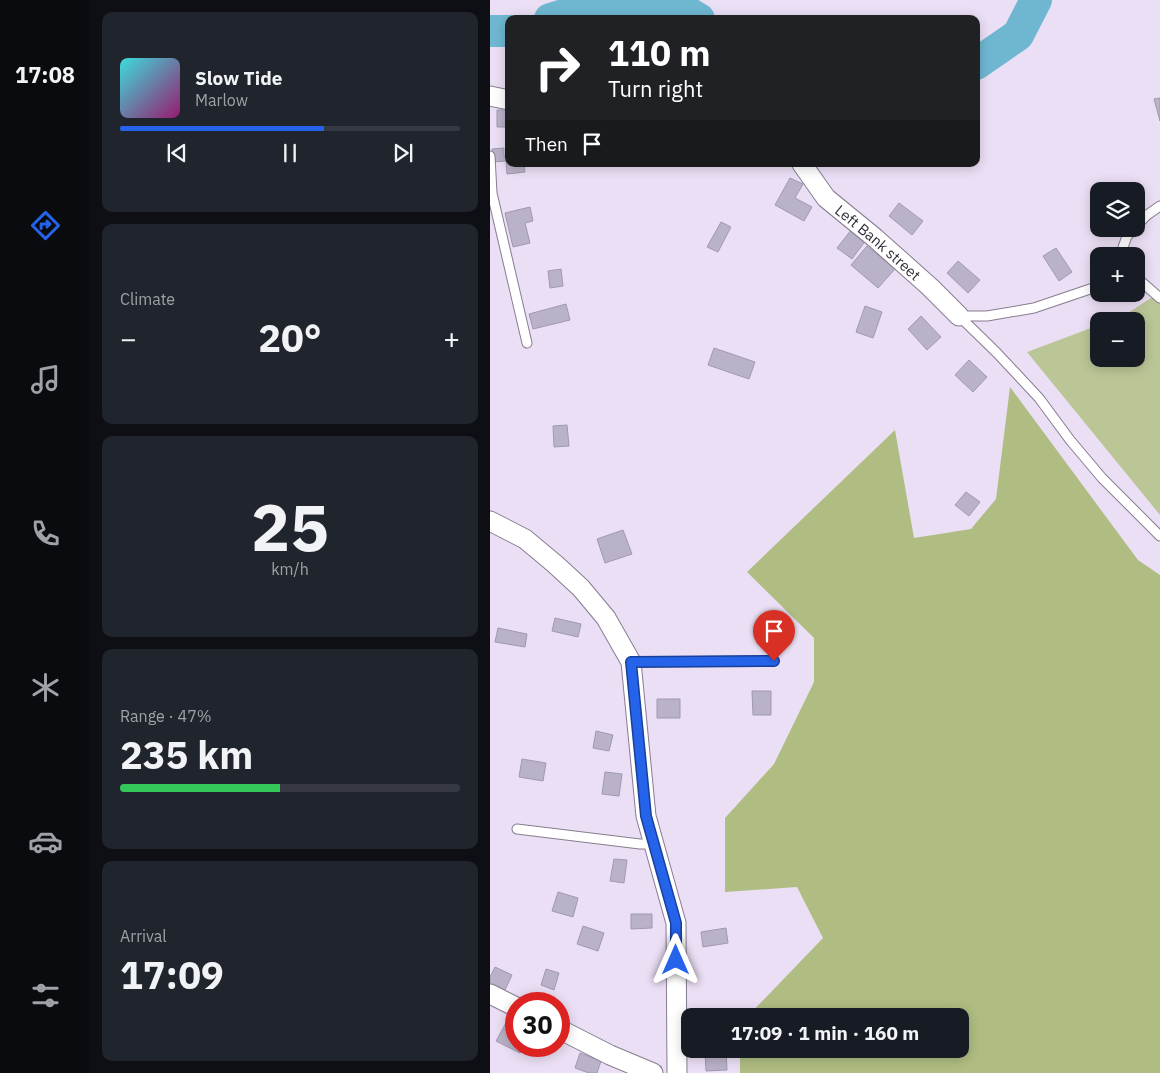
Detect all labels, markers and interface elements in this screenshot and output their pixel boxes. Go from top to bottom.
text: 110 m [608,30,711,76]
icon: right [525,35,590,100]
text: 17:08 [15,60,75,89]
text: Slow Tide [195,66,282,90]
text: Turn right [608,74,703,103]
text: Marlow [195,90,248,110]
icon: arrive [578,130,606,158]
text: Then [525,132,568,156]
icon: previous [163,139,191,167]
icon: pause [276,139,304,167]
icon: next [389,139,417,167]
map controls [1090,182,1145,367]
button: layers [1090,182,1145,237]
street label: Left Bank street [832,200,925,284]
icon: directions [28,208,63,243]
button: + [1090,247,1145,302]
text: Climate [120,289,175,309]
button: − [1090,312,1145,367]
text: 20° [258,313,322,362]
text: − [120,320,137,357]
text: + [443,320,460,357]
icon: music [28,362,63,397]
text: 25 [251,484,329,569]
icon: phone [28,516,63,551]
text: km/h [271,559,309,579]
pin [753,610,795,661]
icon: arrive [760,617,788,645]
icon: climate [28,670,63,705]
text: Range · 47% [120,706,212,726]
text: 235 km [120,730,253,779]
icon: car [28,824,63,859]
text: Arrival [120,926,167,946]
position arrow [649,933,701,985]
text: 17:09 [120,950,224,999]
icon: filters [28,978,63,1013]
speed limit sign: 30 [505,992,570,1057]
text: 17:09 · 1 min · 160 m [731,1021,919,1045]

